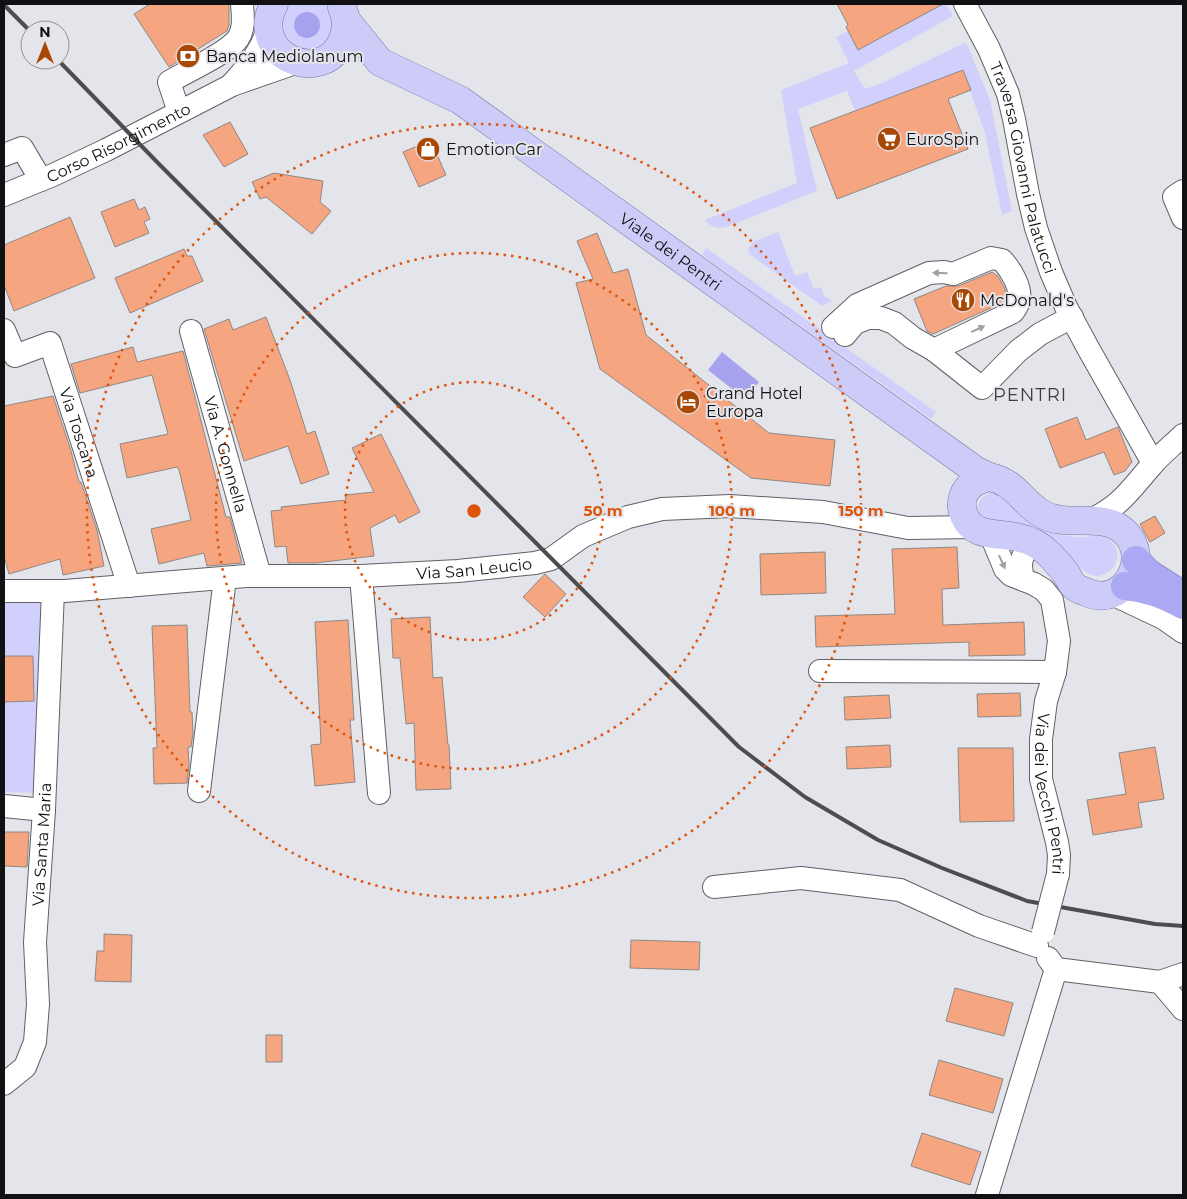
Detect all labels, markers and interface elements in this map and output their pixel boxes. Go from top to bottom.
north arrow [20,20,70,70]
text: N [39,23,51,41]
bank icon: Banca Mediolanum [175,43,201,69]
place label: Banca Mediolanum [206,47,363,66]
street label: Traversa Giovanni Palatucci [986,59,1060,276]
street label: Corso Risorgimento [44,99,194,186]
supermarket icon: EuroSpin [876,126,902,152]
place label: EuroSpin [906,130,979,149]
shop icon: EmotionCar [415,136,441,162]
place label: EmotionCar [446,140,542,159]
street label: Viale dei Pentri [616,208,725,294]
one-way arrow [932,269,948,277]
restaurant icon: McDonald's [950,287,976,313]
place label: McDonald's [980,291,1074,310]
one-way arrow [971,325,985,333]
place label: Grand Hotel Europa [706,384,803,421]
district label: PENTRI [993,384,1067,406]
street label: Via Toscana [56,385,103,480]
hotel icon: Grand Hotel Europa [675,389,701,415]
street label: Via A. Gonnella [200,394,251,515]
text: 50 m [583,501,623,520]
text: 100 m [709,501,755,520]
text: 150 m [839,501,883,520]
centre of rings [465,502,483,520]
street label: Via San Leucio [416,554,533,583]
one-way arrow [998,555,1006,569]
street label: Via dei Vecchi Pentri [1032,712,1069,875]
street label: Via Santa Maria [28,782,55,907]

